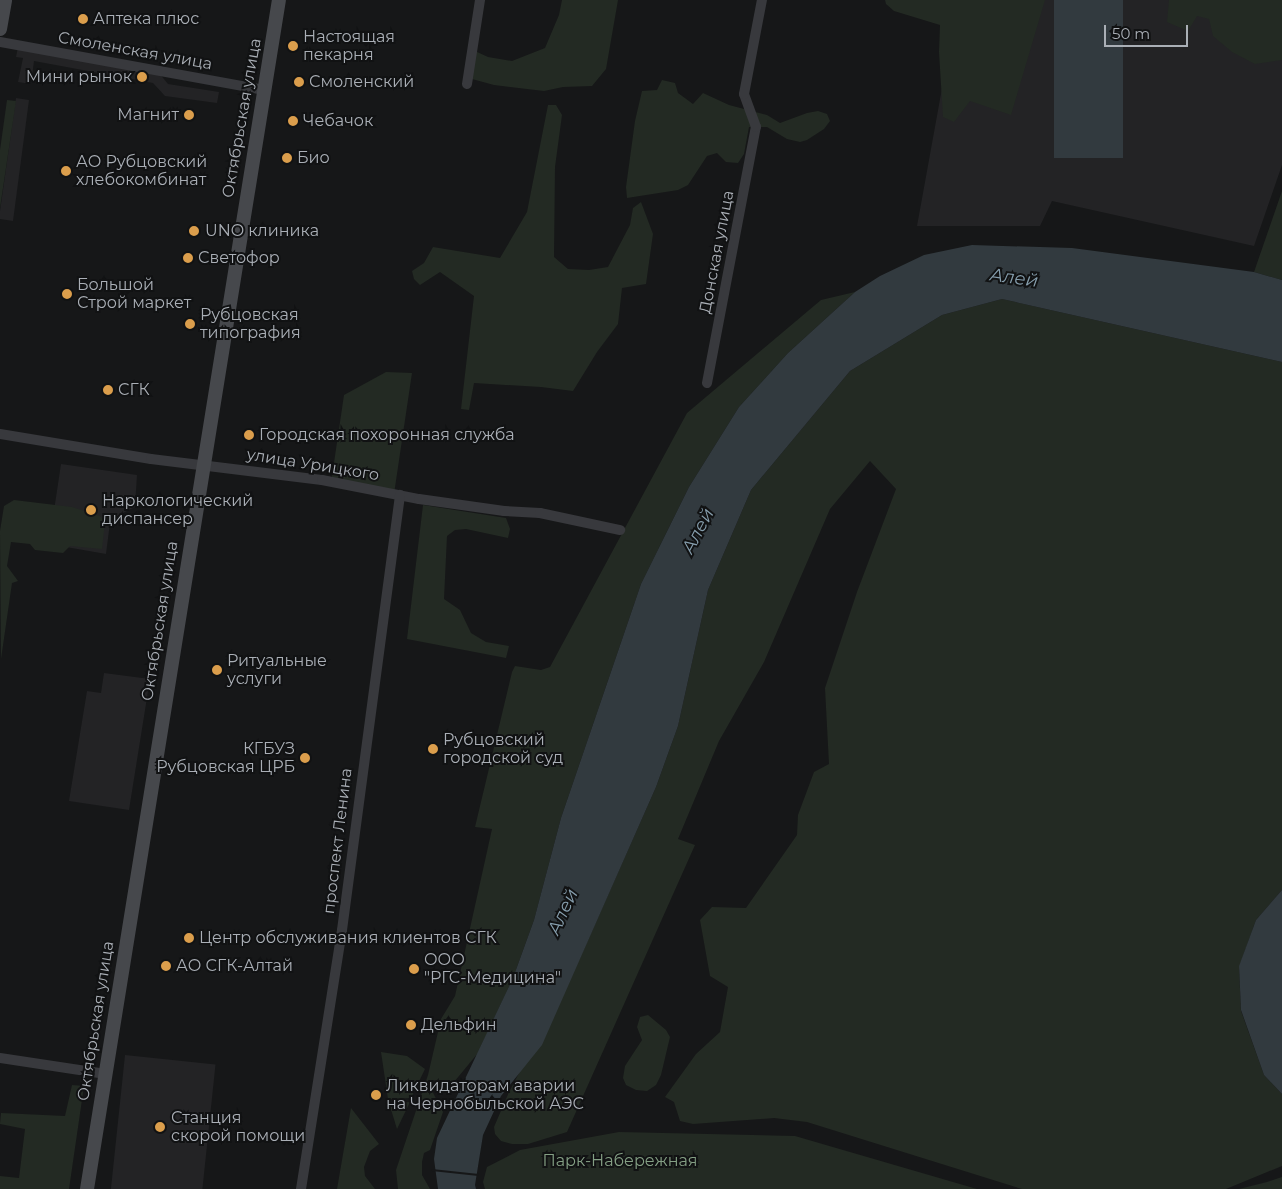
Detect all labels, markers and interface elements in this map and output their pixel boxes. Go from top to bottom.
place label: Аптека плюс [93,9,199,29]
marker: Аптека плюс [77,13,89,25]
scale bar [1107,15,1191,47]
text: 50 m [1112,24,1150,43]
place label: Настоящая пекарня [303,27,395,65]
street label: Смоленская улица [56,28,214,74]
street label: Октябрьская улица [219,37,265,199]
marker: Настоящая пекарня [287,40,299,52]
place label: Мини рынок [26,67,132,87]
marker: Мини рынок [136,71,148,83]
place label: Смоленский [309,72,414,92]
marker: Смоленский [293,76,305,88]
place label: Магнит [117,105,179,125]
marker: Магнит [183,109,195,121]
place label: Чебачок [303,111,373,131]
marker: Чебачок [287,115,299,127]
place label: Био [297,148,330,168]
place label: АО Рубцовский хлебокомбинат [76,152,207,190]
marker: Био [281,152,293,164]
marker: АО Рубцовский хлебокомбинат [60,165,72,177]
street label: Донская улица [696,189,738,315]
place label: UNO клиника [205,221,319,241]
marker: UNO клиника [187,224,201,238]
place label: Светофор [198,248,280,268]
marker: Светофор [182,252,194,264]
water label: Алей [989,264,1039,292]
place label: Большой Строй маркет [77,275,191,313]
marker: Большой Строй маркет [61,288,73,300]
place label: Рубцовская типография [200,305,301,343]
marker: Рубцовская типография [184,318,196,330]
place label: СГК [118,380,150,400]
marker: СГК [102,384,114,396]
place label: Городская похоронная служба [259,425,515,445]
marker: Городская похоронная служба [243,429,255,441]
street label: улица Урицкого [245,445,381,485]
place label: Наркологический диспансер [102,491,253,529]
marker: Наркологический диспансер [84,503,98,517]
water label: Алей [677,505,719,557]
street label: Октябрьская улица [138,540,182,702]
place label: Ритуальные услуги [227,651,327,689]
marker: Ритуальные услуги [211,664,223,676]
place label: Рубцовский городской суд [443,730,563,768]
place label: КГБУЗ Рубцовская ЦРБ [156,739,295,777]
marker: Рубцовский городской суд [427,743,439,755]
marker: КГБУЗ Рубцовская ЦРБ [299,752,311,764]
street label: проспект Ленина [320,767,356,915]
water label: Алей [543,886,583,938]
place label: Центр обслуживания клиентов СГК [199,928,497,948]
marker: Центр обслуживания клиентов СГК [183,932,195,944]
street label: Октябрьская улица [74,940,118,1102]
place label: ООО "РГС-Медицина" [424,950,561,988]
place label: АО СГК-Алтай [176,956,293,976]
marker: АО СГК-Алтай [160,960,172,972]
marker: ООО "РГС-Медицина" [408,963,420,975]
place label: Дельфин [421,1015,497,1035]
marker: Дельфин [405,1019,417,1031]
place label: Ликвидаторам аварии на Чернобыльской АЭС [386,1076,584,1114]
marker: Ликвидаторам аварии на Чернобыльской АЭС [370,1089,382,1101]
place label: Станция скорой помощи [171,1108,305,1146]
marker: Станция скорой помощи [153,1120,167,1134]
park label: Парк-Набережная [542,1151,698,1171]

